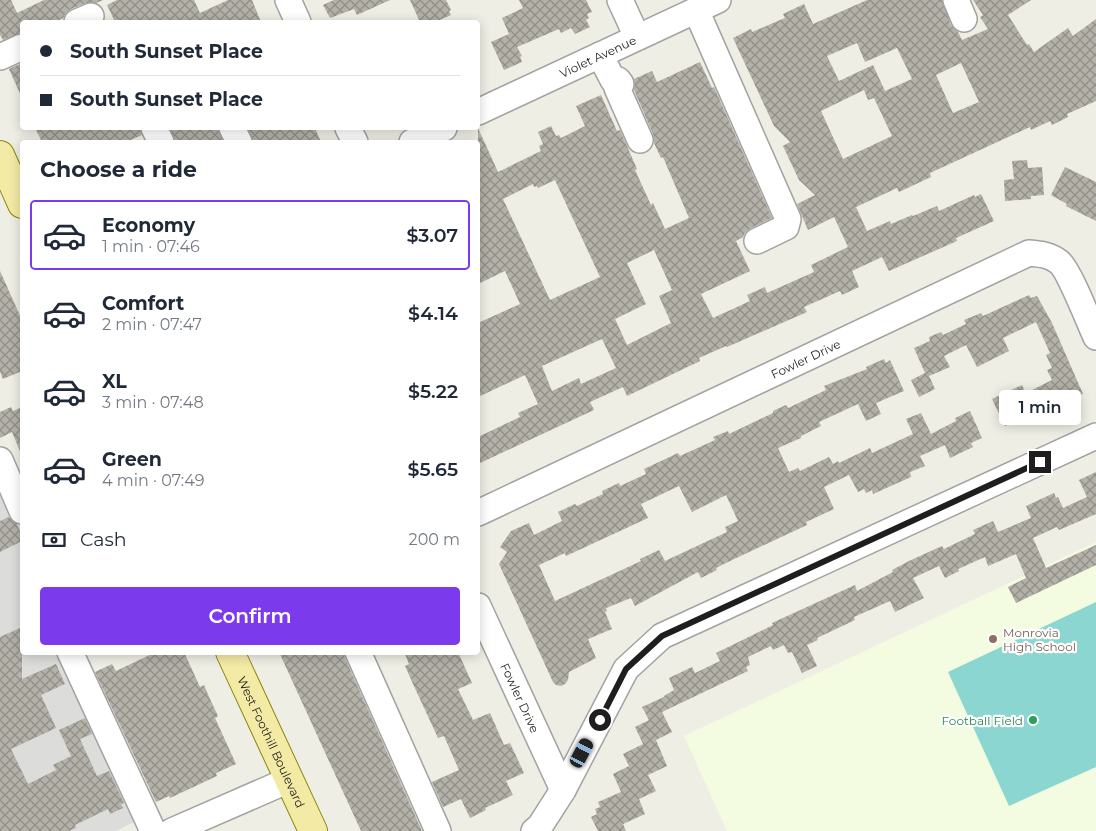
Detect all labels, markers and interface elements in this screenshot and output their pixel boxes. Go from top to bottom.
street label: Violet Avenue [557,32,638,80]
text: South Sunset Place [70,40,263,63]
text: South Sunset Place [70,88,263,111]
text: Choose a ride [40,156,197,183]
icon: car [42,213,87,258]
text: Economy [102,214,195,237]
text: $3.07 [406,224,458,247]
text: 1 min · 07:46 [102,237,200,256]
icon: car [42,291,87,336]
text: Comfort [102,292,184,315]
text: $4.14 [408,302,458,325]
text: 2 min · 07:47 [102,315,202,334]
street label: Fowler Drive [768,336,843,381]
icon: car [42,369,87,414]
text: XL [102,370,127,393]
text: $5.22 [408,380,458,403]
callout: 1 min [999,390,1081,424]
text: 3 min · 07:48 [102,393,204,412]
text: 1 min [1019,398,1061,417]
icon: car [42,447,87,492]
text: Green [102,448,162,471]
route end [1029,451,1051,473]
text: $5.65 [408,458,458,481]
text: 4 min · 07:49 [102,471,204,490]
icon: cash [40,526,68,554]
text: Cash [80,528,127,551]
text: 200 m [409,530,460,549]
button: Confirm [40,587,460,645]
place label: Monrovia High School [1003,625,1076,654]
marker: Monrovia High School [987,633,999,645]
street label: Fowler Drive [498,660,543,735]
street label: West Foothill Boulevard [235,674,309,810]
route start [589,709,611,731]
place label: Football Field [941,713,1023,728]
marker: Football Field [1027,714,1039,726]
car [568,736,595,770]

